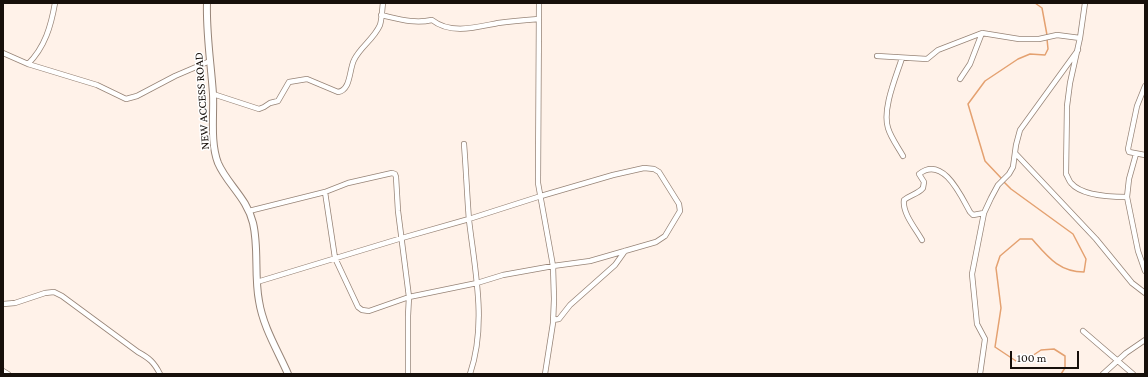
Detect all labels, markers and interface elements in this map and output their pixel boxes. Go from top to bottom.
street label: NEW ACCESS ROAD [191,52,213,150]
scale bar [1012,343,1081,369]
text: 100 m [1017,351,1046,365]

